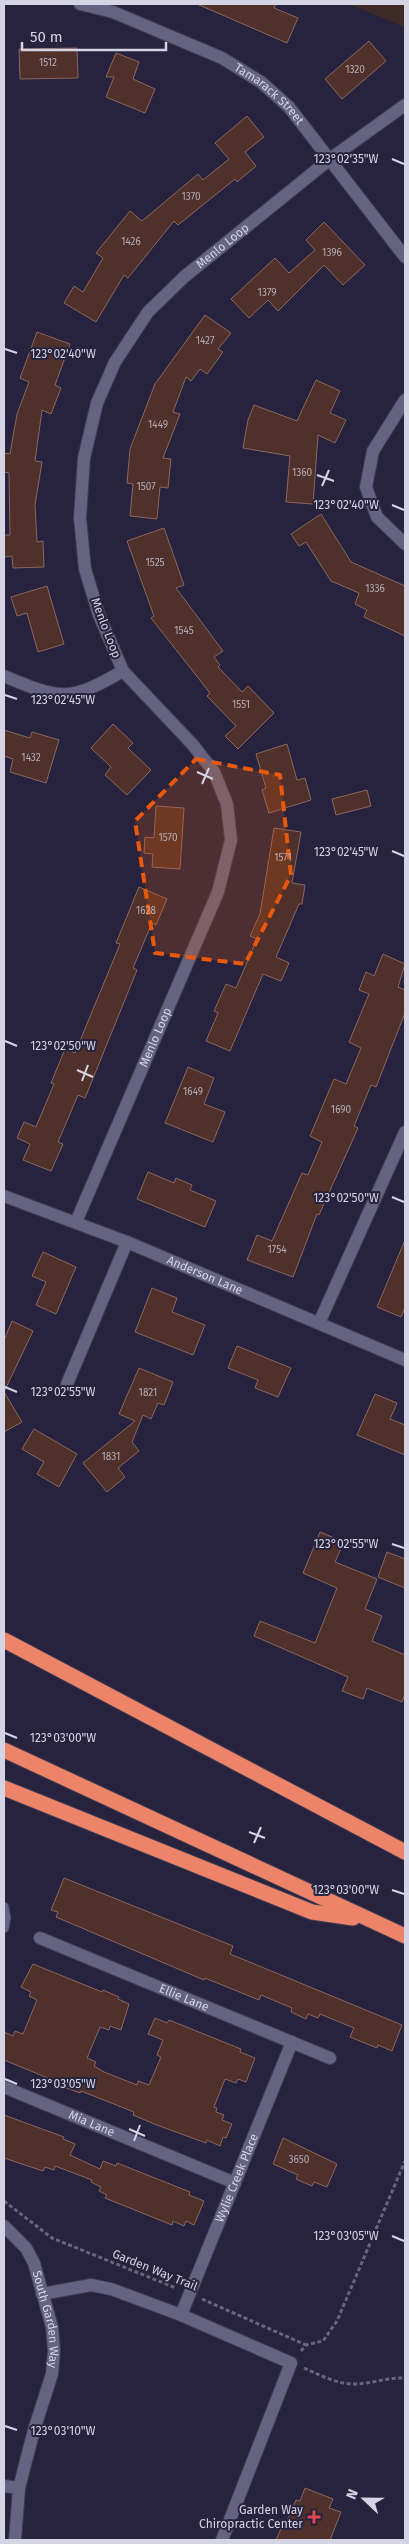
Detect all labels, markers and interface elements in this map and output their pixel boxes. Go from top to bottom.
scale bar [22,20,166,52]
text: 50 m [30,28,63,46]
house number: 1512 [39,57,57,69]
street label: Tamarack Street [232,60,307,128]
house number: 1320 [345,64,365,76]
text: 123°02'35"W [314,152,378,166]
house number: 1370 [181,191,201,203]
street label: Menlo Loop [193,220,252,271]
house number: 1426 [121,236,141,248]
house number: 1396 [322,247,342,259]
house number: 1379 [258,287,276,299]
house number: 1427 [196,335,215,347]
text: 123°02'40"W [30,347,96,361]
house number: 1449 [148,419,168,431]
house number: 1360 [292,467,313,479]
house number: 1507 [136,481,156,493]
text: 123°02'40"W [313,498,379,512]
house number: 1525 [145,557,165,569]
house number: 1336 [365,583,385,595]
street label: Menlo Loop [88,596,124,660]
house number: 1545 [174,625,194,637]
text: 123°02'45"W [31,693,95,707]
house number: 1551 [232,699,250,711]
house number: 1432 [21,752,41,764]
house number: 1570 [159,832,178,844]
text: 123°02'45"W [314,845,378,859]
house number: 1571 [274,852,292,864]
house number: 1628 [136,905,156,917]
street label: Menlo Loop [136,1005,174,1069]
text: 123°02'50"W [30,1039,96,1053]
house number: 1649 [183,1086,203,1098]
house number: 1690 [331,1104,352,1116]
text: 123°02'50"W [313,1191,379,1205]
house number: 1754 [268,1244,287,1256]
street label: Anderson Lane [165,1253,245,1297]
text: 123°02'55"W [31,1385,95,1399]
house number: 1821 [139,1387,157,1399]
house number: 1831 [102,1451,120,1463]
text: 123°02'55"W [314,1537,378,1551]
text: 123°03'00"W [30,1731,96,1745]
text: 123°03'00"W [313,1883,379,1897]
street label: Ellie Lane [157,1981,211,2014]
text: 123°03'05"W [30,2077,96,2091]
street label: Mia Lane [67,2108,117,2139]
street label: Wylie Creek Place [212,2131,261,2224]
house number: 3650 [289,2154,310,2166]
text: 123°03'05"W [313,2229,379,2243]
street label: Garden Way Trail [110,2247,200,2294]
street label: South Garden Way [29,2269,61,2369]
text: 123°03'10"W [30,2424,96,2438]
north arrow [339,2474,389,2524]
text: N [343,2487,362,2502]
place label: Garden Way Chiropractic Center [199,2503,303,2531]
marker: Garden Way Chiropractic Center [307,2510,321,2524]

